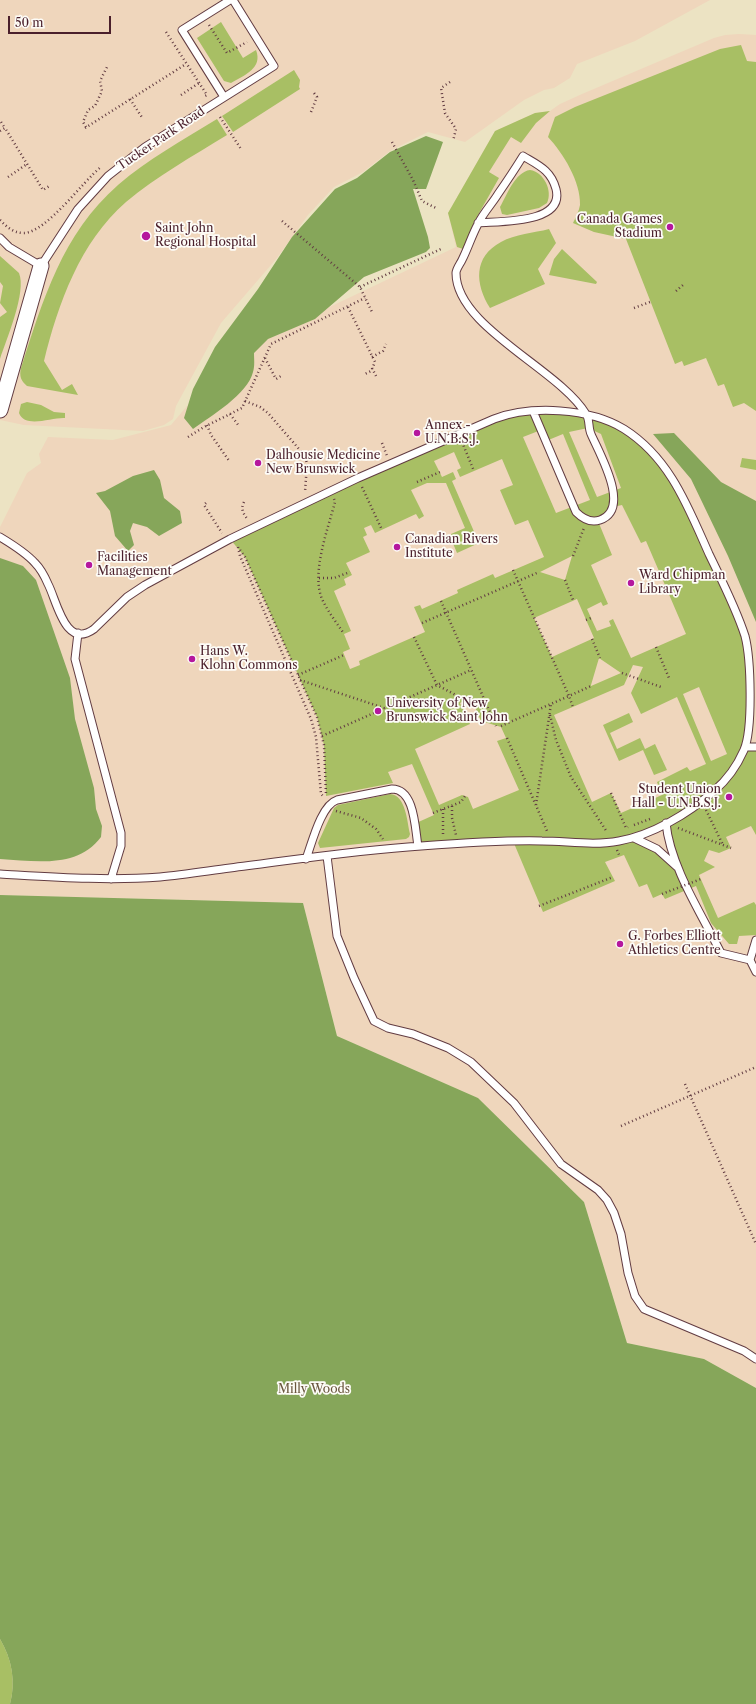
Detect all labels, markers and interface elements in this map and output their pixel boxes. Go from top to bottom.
scale bar [10,8,113,34]
text: 50 m [15,15,44,30]
street label: Tucker Park Road [114,104,208,174]
place label: Canada Games Stadium [577,213,662,241]
place label: Saint John Regional Hospital [155,222,256,250]
marker: Canada Games Stadium [665,222,675,232]
marker: Saint John Regional Hospital [140,230,152,242]
place label: Annex - U.N.B.S.J. [425,419,479,447]
marker: Annex - U.N.B.S.J. [412,428,422,438]
place label: Dalhousie Medicine New Brunswick [266,449,380,477]
marker: Dalhousie Medicine New Brunswick [253,458,263,468]
place label: Canadian Rivers Institute [405,533,498,561]
marker: Canadian Rivers Institute [392,542,402,552]
place label: Facilities Management [97,551,172,579]
marker: Facilities Management [84,560,94,570]
place label: Ward Chipman Library [639,569,726,597]
marker: Ward Chipman Library [626,578,636,588]
place label: Hans W. Klohn Commons [200,645,298,673]
marker: Hans W. Klohn Commons [187,654,197,664]
place label: University of New Brunswick Saint John [386,697,508,725]
marker: University of New Brunswick Saint John [373,706,383,716]
place label: Student Union Hall - U.N.B.S.J. [631,783,721,811]
marker: Student Union Hall - U.N.B.S.J. [724,792,734,802]
place label: G. Forbes Elliott Athletics Centre [628,930,721,958]
marker: G. Forbes Elliott Athletics Centre [615,939,625,949]
park label: Milly Woods [278,1383,350,1397]

